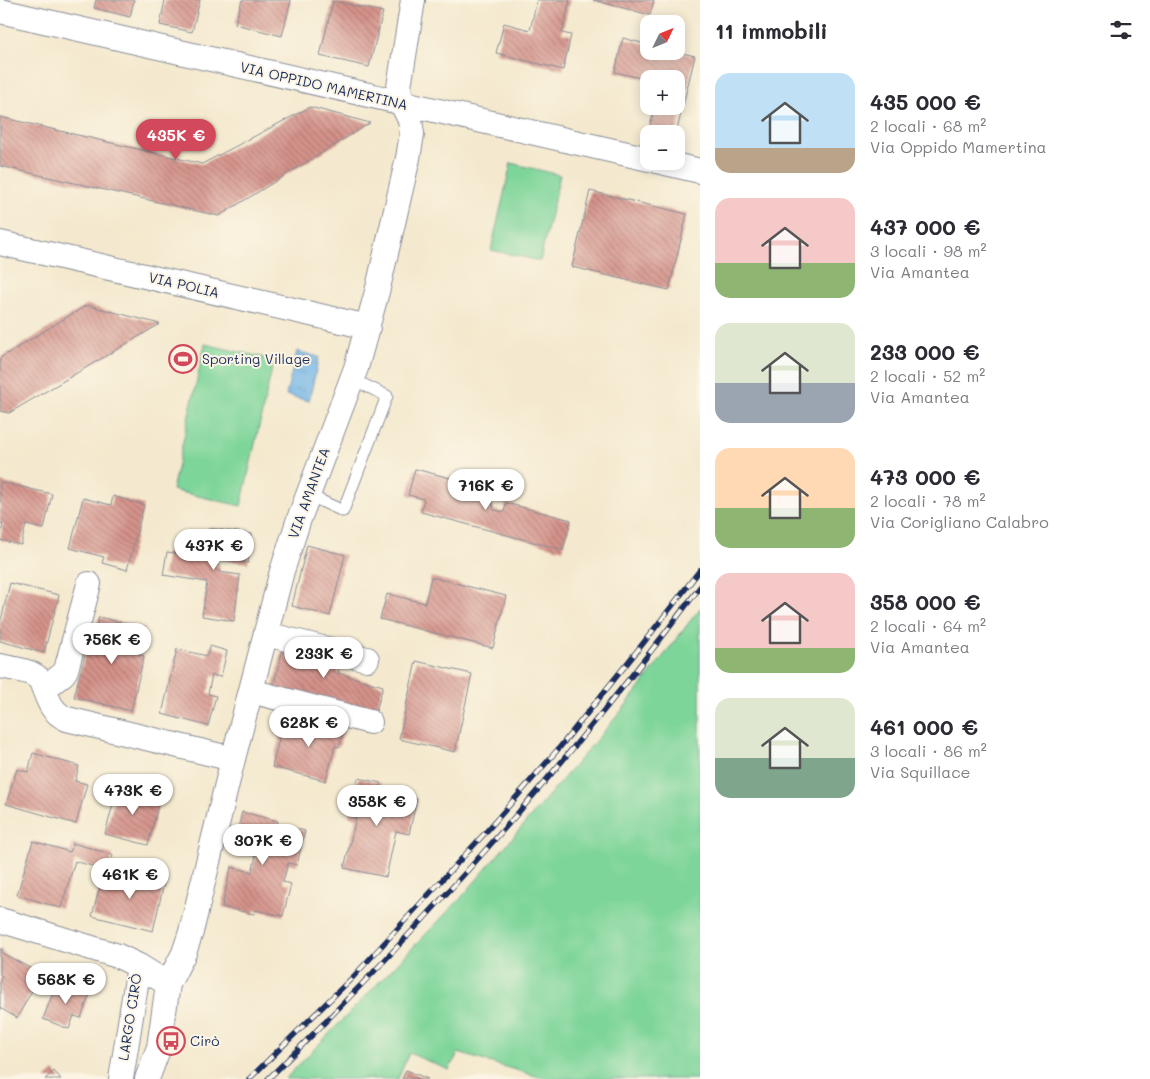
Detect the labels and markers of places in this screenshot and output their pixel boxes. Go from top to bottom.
pin: 435K € [135,119,217,161]
sports icon: Sporting Village [168,344,198,374]
place label: Sporting Village [202,349,310,368]
pin: 716K € [445,468,527,511]
pin: 437K € [173,528,255,571]
pin: 756K € [71,622,153,665]
pin: 233K € [283,636,365,679]
pin: 628K € [268,706,350,748]
pin: 473K € [92,774,174,816]
pin: 358K € [336,784,418,827]
pin: 307K € [222,824,304,866]
pin: 461K € [89,858,171,900]
pin: 568K € [25,962,107,1005]
bus stop icon: Cirò [156,1026,186,1056]
place label: Cirò [190,1031,220,1050]

